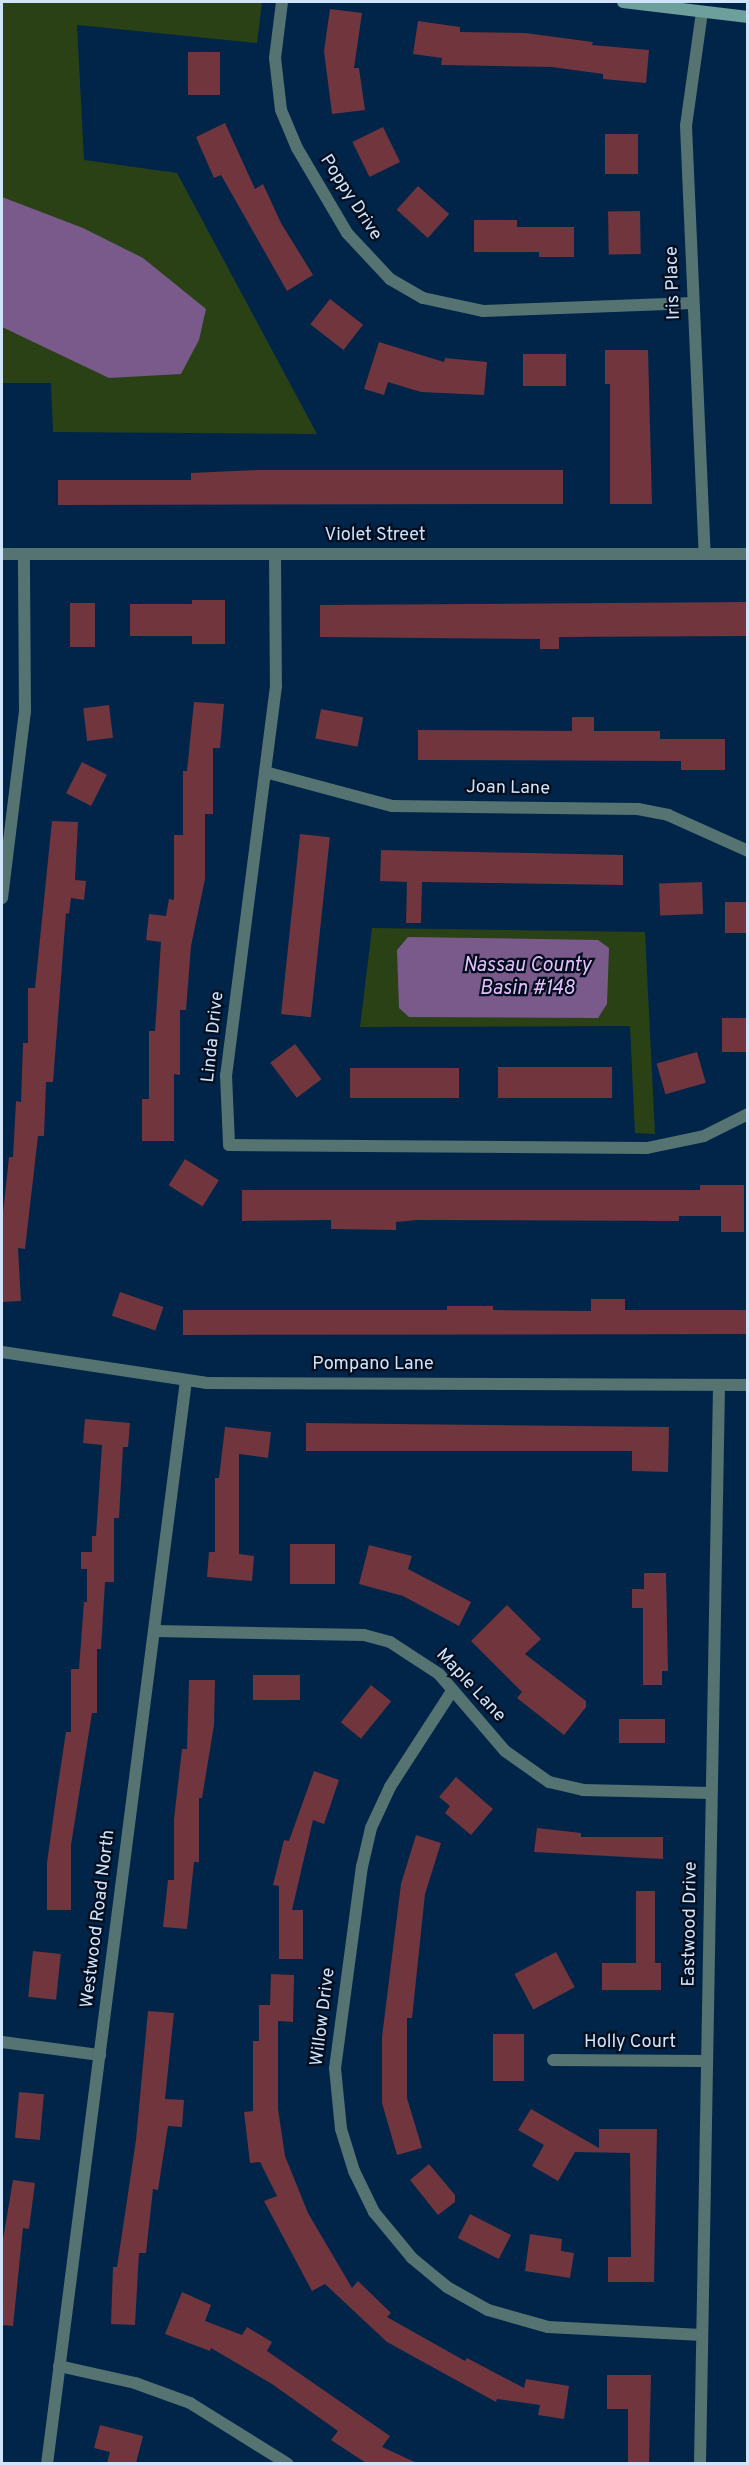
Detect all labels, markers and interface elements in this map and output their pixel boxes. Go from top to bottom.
street label: Poppy Drive [314,151,386,245]
street label: Iris Place [662,246,686,320]
street label: Violet Street [324,525,426,547]
street label: Joan Lane [466,777,550,801]
water label: Nassau County Basin #148 [463,955,591,1002]
street label: Linda Drive [198,990,230,1084]
street label: Pompano Lane [312,1354,434,1376]
street label: Maple Lane [431,1645,509,1727]
street label: Westwood Road North [77,1829,121,2009]
street label: Eastwood Drive [679,1861,703,1987]
street label: Willow Drive [307,1967,341,2067]
street label: Holly Court [584,2032,676,2054]

